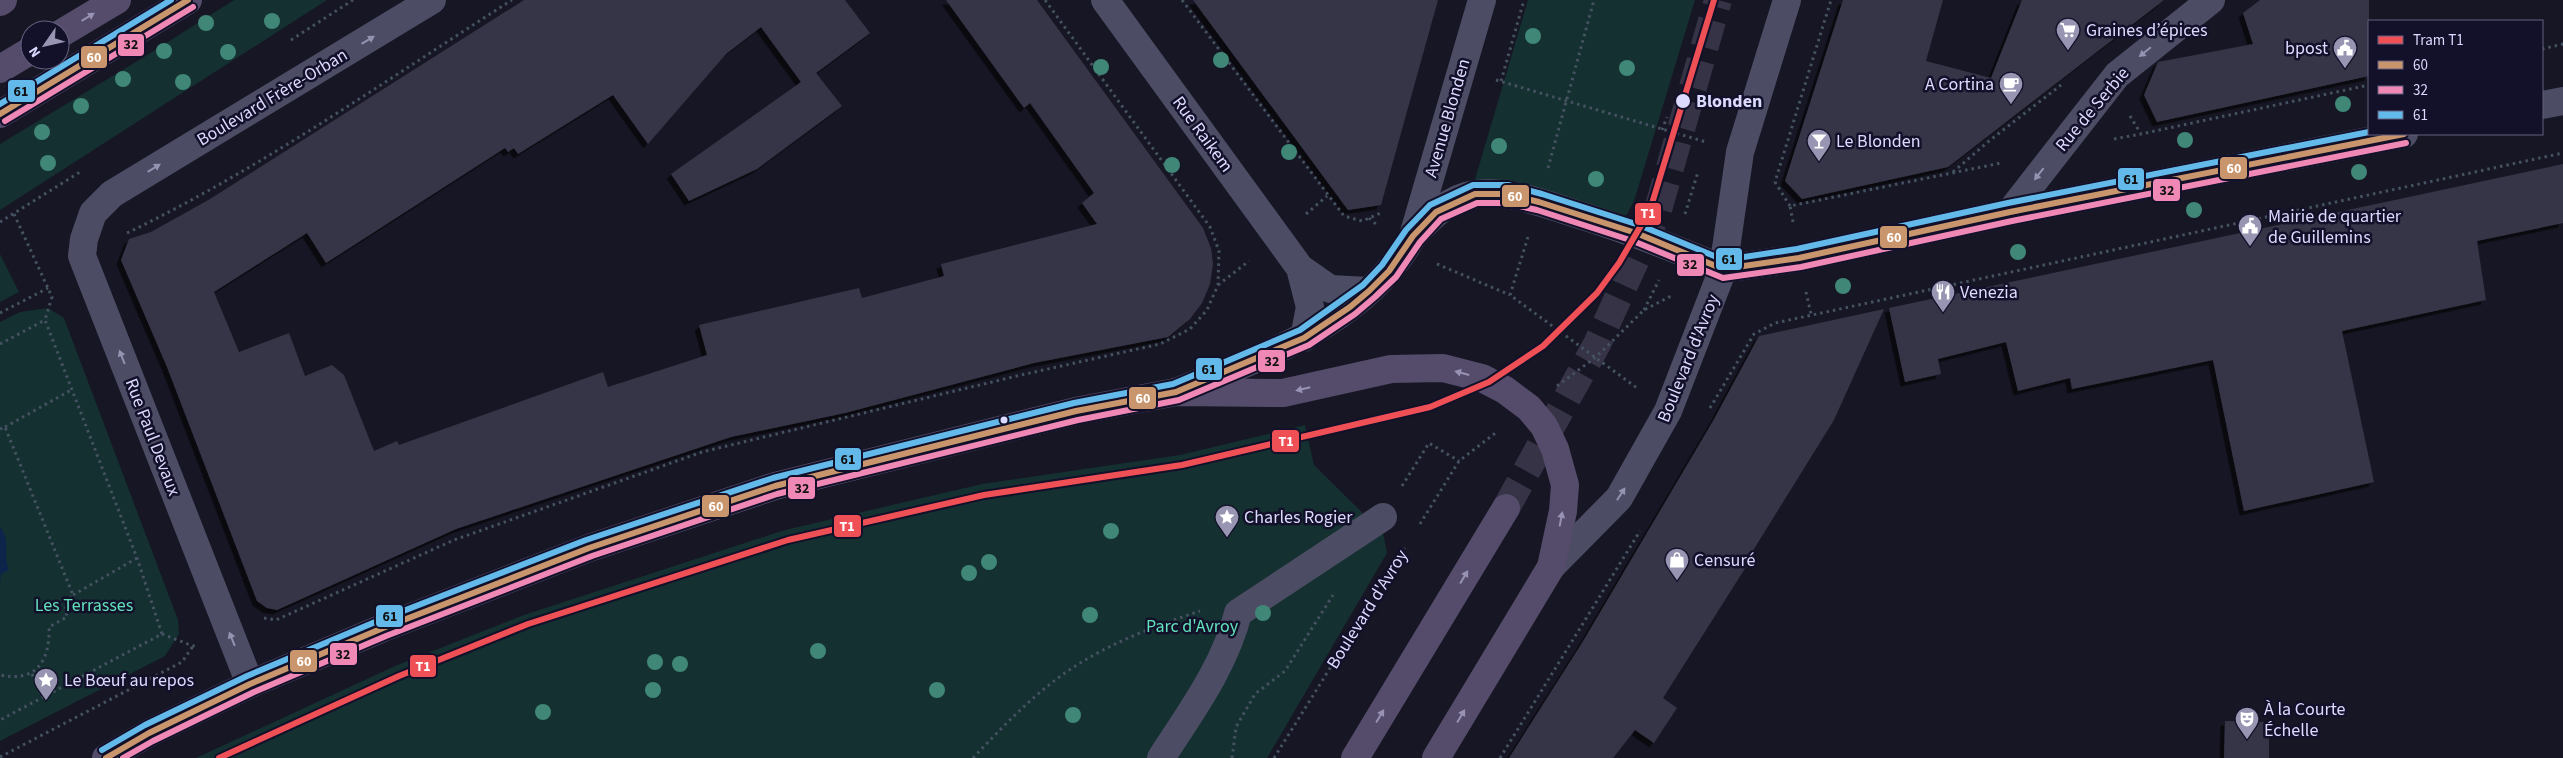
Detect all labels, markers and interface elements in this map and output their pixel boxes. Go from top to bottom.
one-way arrow [82,12,95,22]
supermarket icon: Graines d’épices [2055,17,2081,51]
place label: Graines d’épices [2086,18,2208,43]
north arrow [20,20,70,70]
legend [2368,20,2543,135]
text: Tram T1 [2413,30,2464,51]
line badge: 32 [117,33,145,57]
text: 32 [124,35,138,55]
one-way arrow [362,35,375,44]
public building icon: bpost [2332,35,2358,69]
place label: bpost [2285,36,2328,61]
text: N [24,42,46,61]
street label: Boulevard Frère-Orban [192,43,352,152]
line badge: 60 [80,45,108,69]
one-way arrow [2139,47,2152,58]
text: 60 [87,48,101,68]
text: 60 [2413,55,2428,76]
street label: Avenue Blonden [1419,56,1476,181]
street label: Rue de Serbie [2050,62,2135,157]
cafe icon: A Cortina [1998,71,2024,105]
place label: A Cortina [1925,72,1994,97]
line badge: 61 [7,79,36,103]
text: 32 [2413,80,2428,101]
text: 61 [14,82,28,102]
place label: Blonden [1696,89,1762,114]
street label: Rue Raikem [1166,91,1239,178]
marker: Blonden [1674,92,1692,110]
text: 61 [2413,105,2428,126]
bar icon: Le Blonden [1806,128,1832,162]
place label: Le Blonden [1836,129,1921,154]
line badge: 60 [2219,156,2248,180]
text: 60 [2227,159,2241,179]
one-way arrow [148,164,161,173]
one-way arrow [2034,167,2044,181]
line badge: 61 [2117,167,2145,191]
text: 61 [2124,170,2138,190]
line badge: 32 [2152,178,2181,202]
text: 32 [2160,181,2174,201]
line badge: 60 [1501,184,1530,208]
text: 60 [1508,187,1522,207]
line badge: T1 [1634,202,1662,226]
text: T1 [1640,204,1656,224]
place label: Mairie de quartier de Guillemins [2268,204,2402,250]
public building icon: Mairie de quartier de Guillemins [2237,213,2263,247]
line badge: 60 [1879,225,1908,249]
text: 60 [1887,228,1901,248]
line badge: 61 [1715,247,1743,271]
text: 61 [1722,250,1736,270]
line badge: 32 [1676,253,1705,277]
text: 32 [1683,255,1697,275]
restaurant icon: Venezia [1930,279,1956,313]
place label: Venezia [1960,280,2018,305]
street label: Boulevard d'Avroy [1651,290,1726,426]
one-way arrow [118,349,126,364]
line badge: 32 [1257,349,1286,373]
text: 32 [1265,352,1279,372]
line badge: 61 [1195,357,1223,381]
text: 61 [1202,360,1216,380]
one-way arrow [1455,368,1470,376]
street label: Rue Paul Devaux [119,375,186,500]
one-way arrow [1295,385,1310,393]
line badge: 60 [1128,386,1157,410]
text: 60 [1136,389,1150,409]
unlabelled marker [999,415,1009,425]
line badge: T1 [1271,429,1300,453]
text: T1 [1278,432,1294,452]
line badge: 61 [834,447,862,471]
text: 61 [841,450,855,470]
line badge: 32 [787,476,816,500]
text: 32 [795,479,809,499]
one-way arrow [1616,487,1625,500]
line badge: 60 [701,494,730,518]
text: 60 [709,497,723,517]
place icon: Charles Rogier [1214,504,1240,538]
place label: Charles Rogier [1244,505,1353,530]
one-way arrow [1557,512,1565,527]
line badge: T1 [833,514,862,538]
text: T1 [839,517,855,537]
street label: Boulevard d'Avroy [1321,544,1414,674]
shop icon: Censuré [1664,547,1690,581]
place label: Censuré [1694,548,1755,573]
one-way arrow [1460,571,1469,584]
park label: Les Terrasses [35,593,133,618]
line badge: 61 [375,604,404,628]
text: 61 [383,607,397,627]
park label: Parc d'Avroy [1146,614,1239,639]
one-way arrow [227,632,235,646]
line badge: 32 [329,642,358,666]
text: 32 [336,645,350,665]
line badge: 60 [289,649,318,673]
text: 60 [297,652,311,672]
line badge: T1 [409,654,437,678]
text: T1 [415,657,431,677]
place icon: Le Bœuf au repos [33,667,59,701]
place label: Le Bœuf au repos [64,668,194,693]
place label: À la Courte Échelle [2264,697,2346,743]
theatre icon: À la Courte Échelle [2234,706,2260,740]
one-way arrow [1376,710,1385,723]
one-way arrow [1456,710,1465,723]

